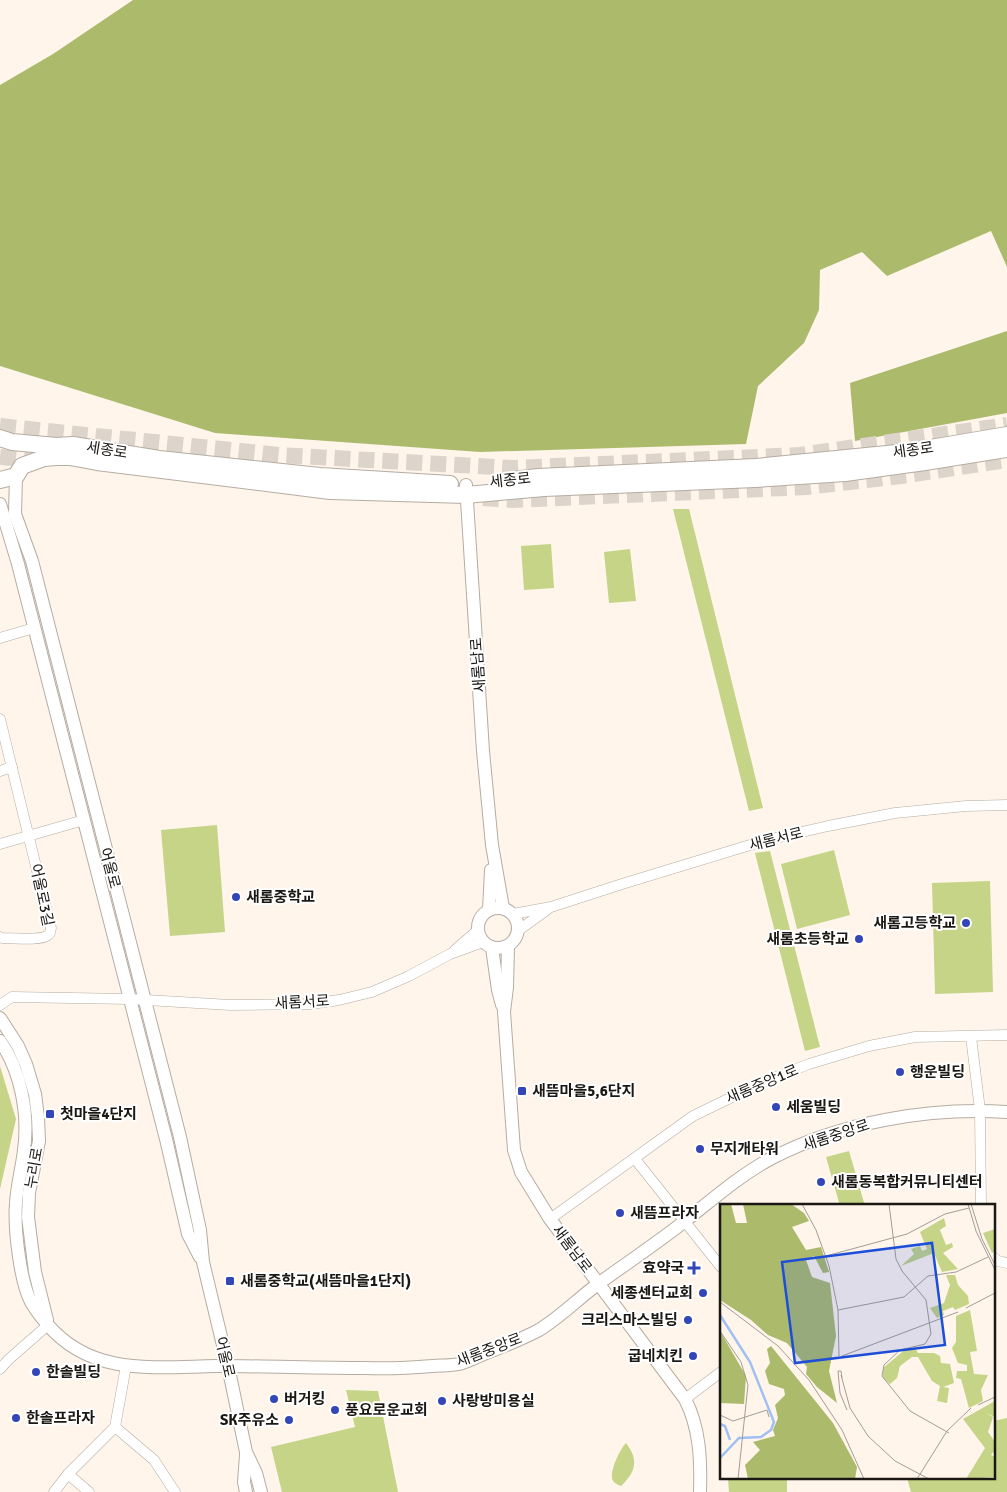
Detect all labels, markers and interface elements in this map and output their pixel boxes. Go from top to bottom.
street label: 세종로 [85,438,129,462]
street label: 세종로 [891,438,935,462]
street label: 세종로 [488,469,532,491]
street label: 새롬남로 [467,637,489,693]
street label: 새롬서로 [747,824,805,854]
street label: 어울로 [96,846,124,890]
street label: 어울로3길 [27,862,57,928]
place label: 새롬중학교 [246,888,315,906]
marker: 새롬중학교 [230,891,242,903]
place label: 새롬고등학교 [873,914,956,932]
marker: 새롬고등학교 [960,917,972,929]
place label: 새롬초등학교 [766,930,849,948]
marker: 새롬초등학교 [853,933,865,945]
street label: 새롬서로 [274,992,330,1012]
street label: 새롬중앙1로 [723,1061,801,1107]
place label: 행운빌딩 [910,1063,965,1081]
marker: 행운빌딩 [894,1066,906,1078]
place label: 새뜸마을5,6단지 [532,1082,635,1100]
marker: 새뜸마을5,6단지 [516,1085,528,1097]
place label: 세움빌딩 [786,1098,841,1116]
marker: 세움빌딩 [770,1101,782,1113]
place label: 첫마을4단지 [60,1105,137,1123]
marker: 첫마을4단지 [44,1108,56,1120]
street label: 새롬중앙로 [800,1116,872,1154]
place label: 무지개타워 [710,1140,779,1158]
marker: 무지개타워 [694,1143,706,1155]
street label: 누리로 [22,1146,46,1190]
place label: 새롬동복합커뮤니티센터 [831,1173,983,1191]
marker: 새롬동복합커뮤니티센터 [815,1176,827,1188]
place label: 새뜸프라자 [630,1204,699,1222]
inset map [720,1204,994,1480]
marker: 새뜸프라자 [614,1207,626,1219]
street label: 새롬남로 [548,1222,596,1276]
place label: 효약국 [643,1259,684,1277]
marker: 효약국 [688,1262,700,1274]
place label: 새롬중학교(새뜸마을1단지) [240,1272,411,1290]
marker: 새롬중학교(새뜸마을1단지) [224,1275,236,1287]
place label: 세종센터교회 [610,1284,693,1302]
marker: 세종센터교회 [697,1287,709,1299]
place label: 크리스마스빌딩 [581,1311,678,1329]
marker: 크리스마스빌딩 [682,1314,694,1326]
street label: 새롬중앙로 [454,1329,524,1371]
street label: 어울로 [212,1335,238,1379]
place label: 굽네치킨 [628,1347,683,1365]
marker: 굽네치킨 [687,1350,699,1362]
place label: 한솔빌딩 [46,1363,101,1381]
marker: 한솔빌딩 [30,1366,42,1378]
place label: 버거킹 [284,1390,325,1408]
place label: 사랑방미용실 [452,1392,535,1410]
marker: 버거킹 [268,1393,280,1405]
marker: 사랑방미용실 [436,1395,448,1407]
place label: 풍요로운교회 [345,1401,428,1419]
marker: 풍요로운교회 [329,1404,341,1416]
place label: 한솔프라자 [26,1409,95,1427]
place label: SK주유소 [220,1411,279,1429]
marker: 한솔프라자 [10,1412,22,1424]
marker: SK주유소 [283,1414,295,1426]

